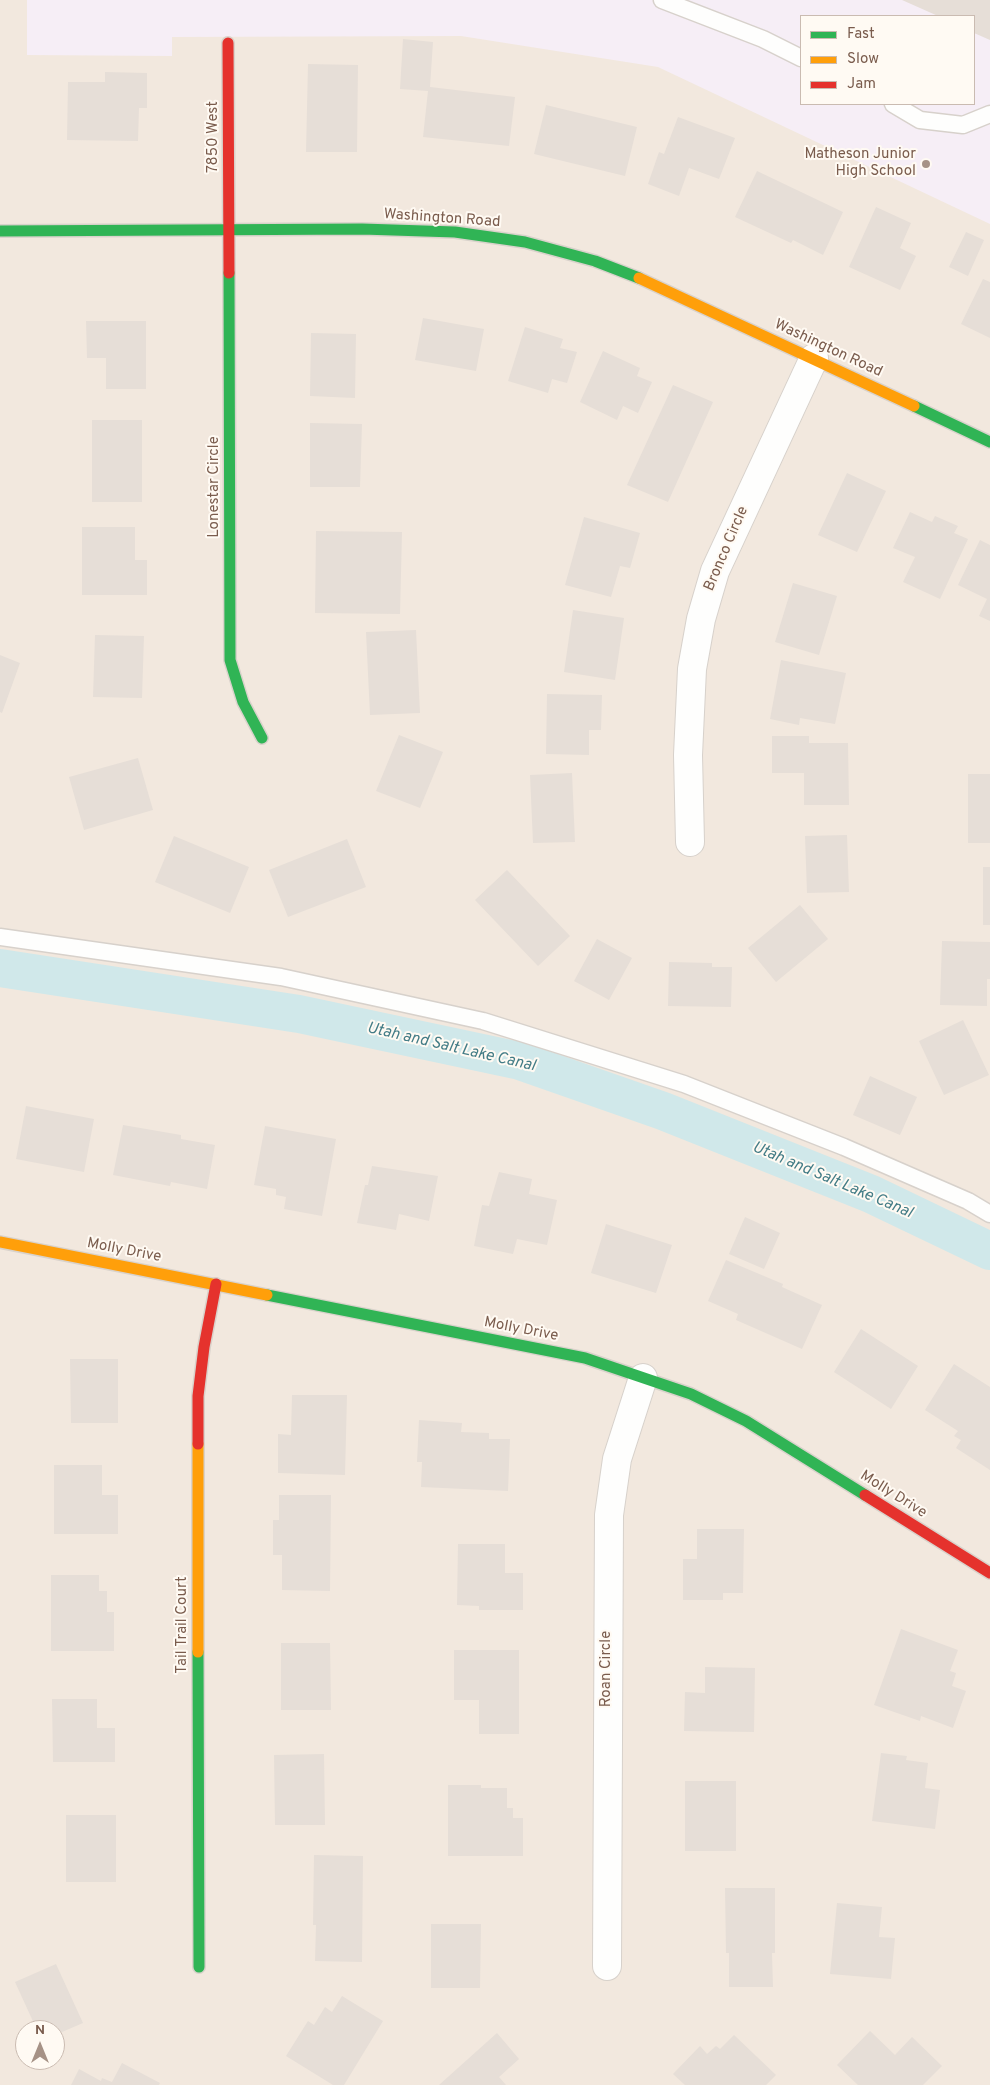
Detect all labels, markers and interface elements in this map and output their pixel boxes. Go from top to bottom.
legend [800,15,975,105]
text: Fast [847,25,875,44]
text: Slow [847,50,879,69]
text: Jam [847,75,876,94]
street label: 7850 West [205,101,223,173]
place label: Matheson Junior High School [804,146,916,181]
marker: Matheson Junior High School [920,158,932,170]
street label: Washington Road [383,206,501,232]
street label: Washington Road [771,316,885,382]
street label: Lonestar Circle [206,436,224,538]
street label: Bronco Circle [701,504,753,594]
water label: Utah and Salt Lake Canal [365,1019,537,1077]
water label: Utah and Salt Lake Canal [749,1138,915,1224]
street label: Molly Drive [85,1235,163,1267]
street label: Molly Drive [482,1314,560,1346]
street label: Molly Drive [856,1467,930,1523]
street label: Tail Trail Court [174,1576,192,1674]
street label: Roan Circle [598,1631,616,1707]
north arrow [15,2020,65,2070]
text: N [35,2022,45,2039]

